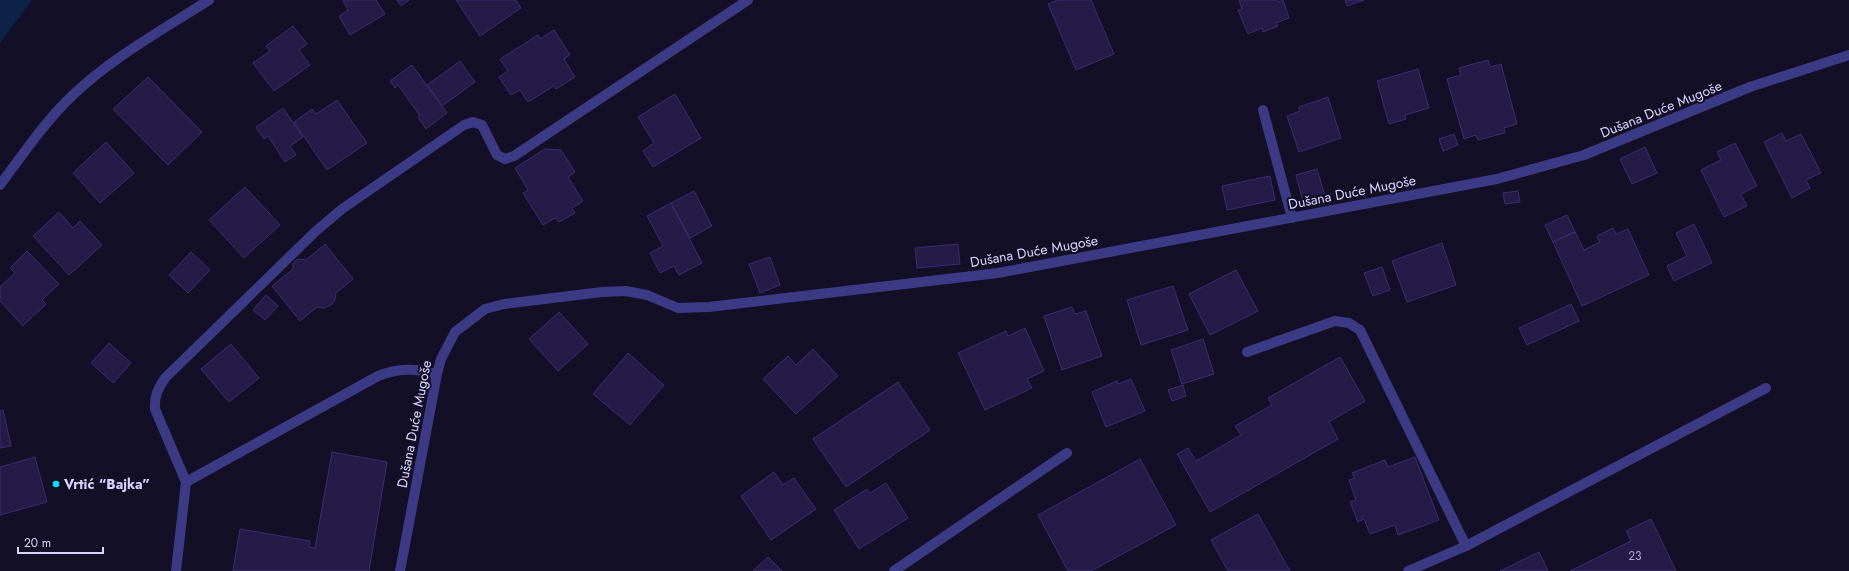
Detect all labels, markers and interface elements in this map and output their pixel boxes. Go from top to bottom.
street label: Dušana Duće Mugoše [1597,75,1725,143]
street label: Dušana Duće Mugoše [1286,170,1418,214]
street label: Dušana Duće Mugoše [968,230,1100,272]
street label: Dušana Duće Mugoše [392,358,436,490]
place label: Vrtić “Bajka” [63,474,150,494]
marker: Vrtić “Bajka” [51,479,61,489]
scale bar [18,529,103,555]
text: 20 m [24,534,51,552]
house number: 23 [1628,547,1642,565]

